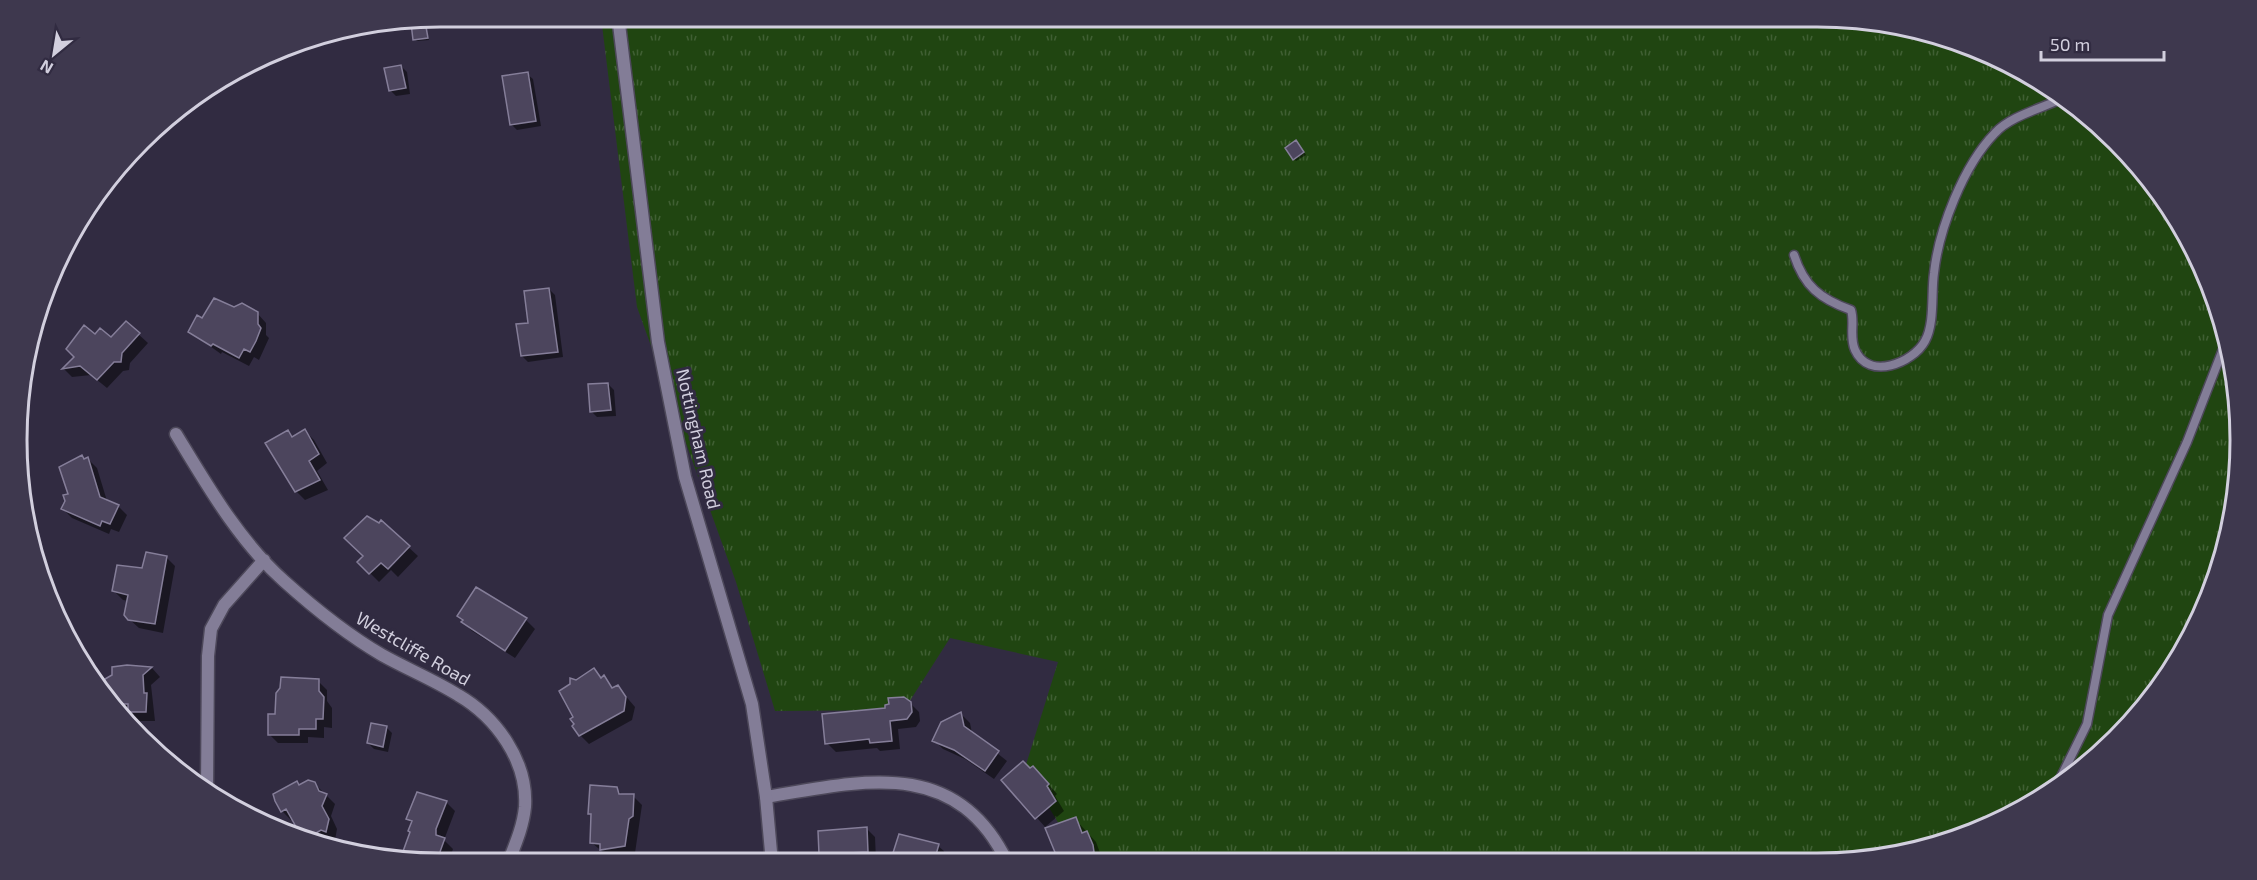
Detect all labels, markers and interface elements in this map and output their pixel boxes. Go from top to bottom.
north arrow [24,24,84,84]
scale bar [2041,24,2164,62]
text: 50 m [2050,33,2090,55]
text: N [36,56,56,79]
street label: Nottingham Road [672,367,726,511]
street label: Westcliffe Road [352,606,475,690]

